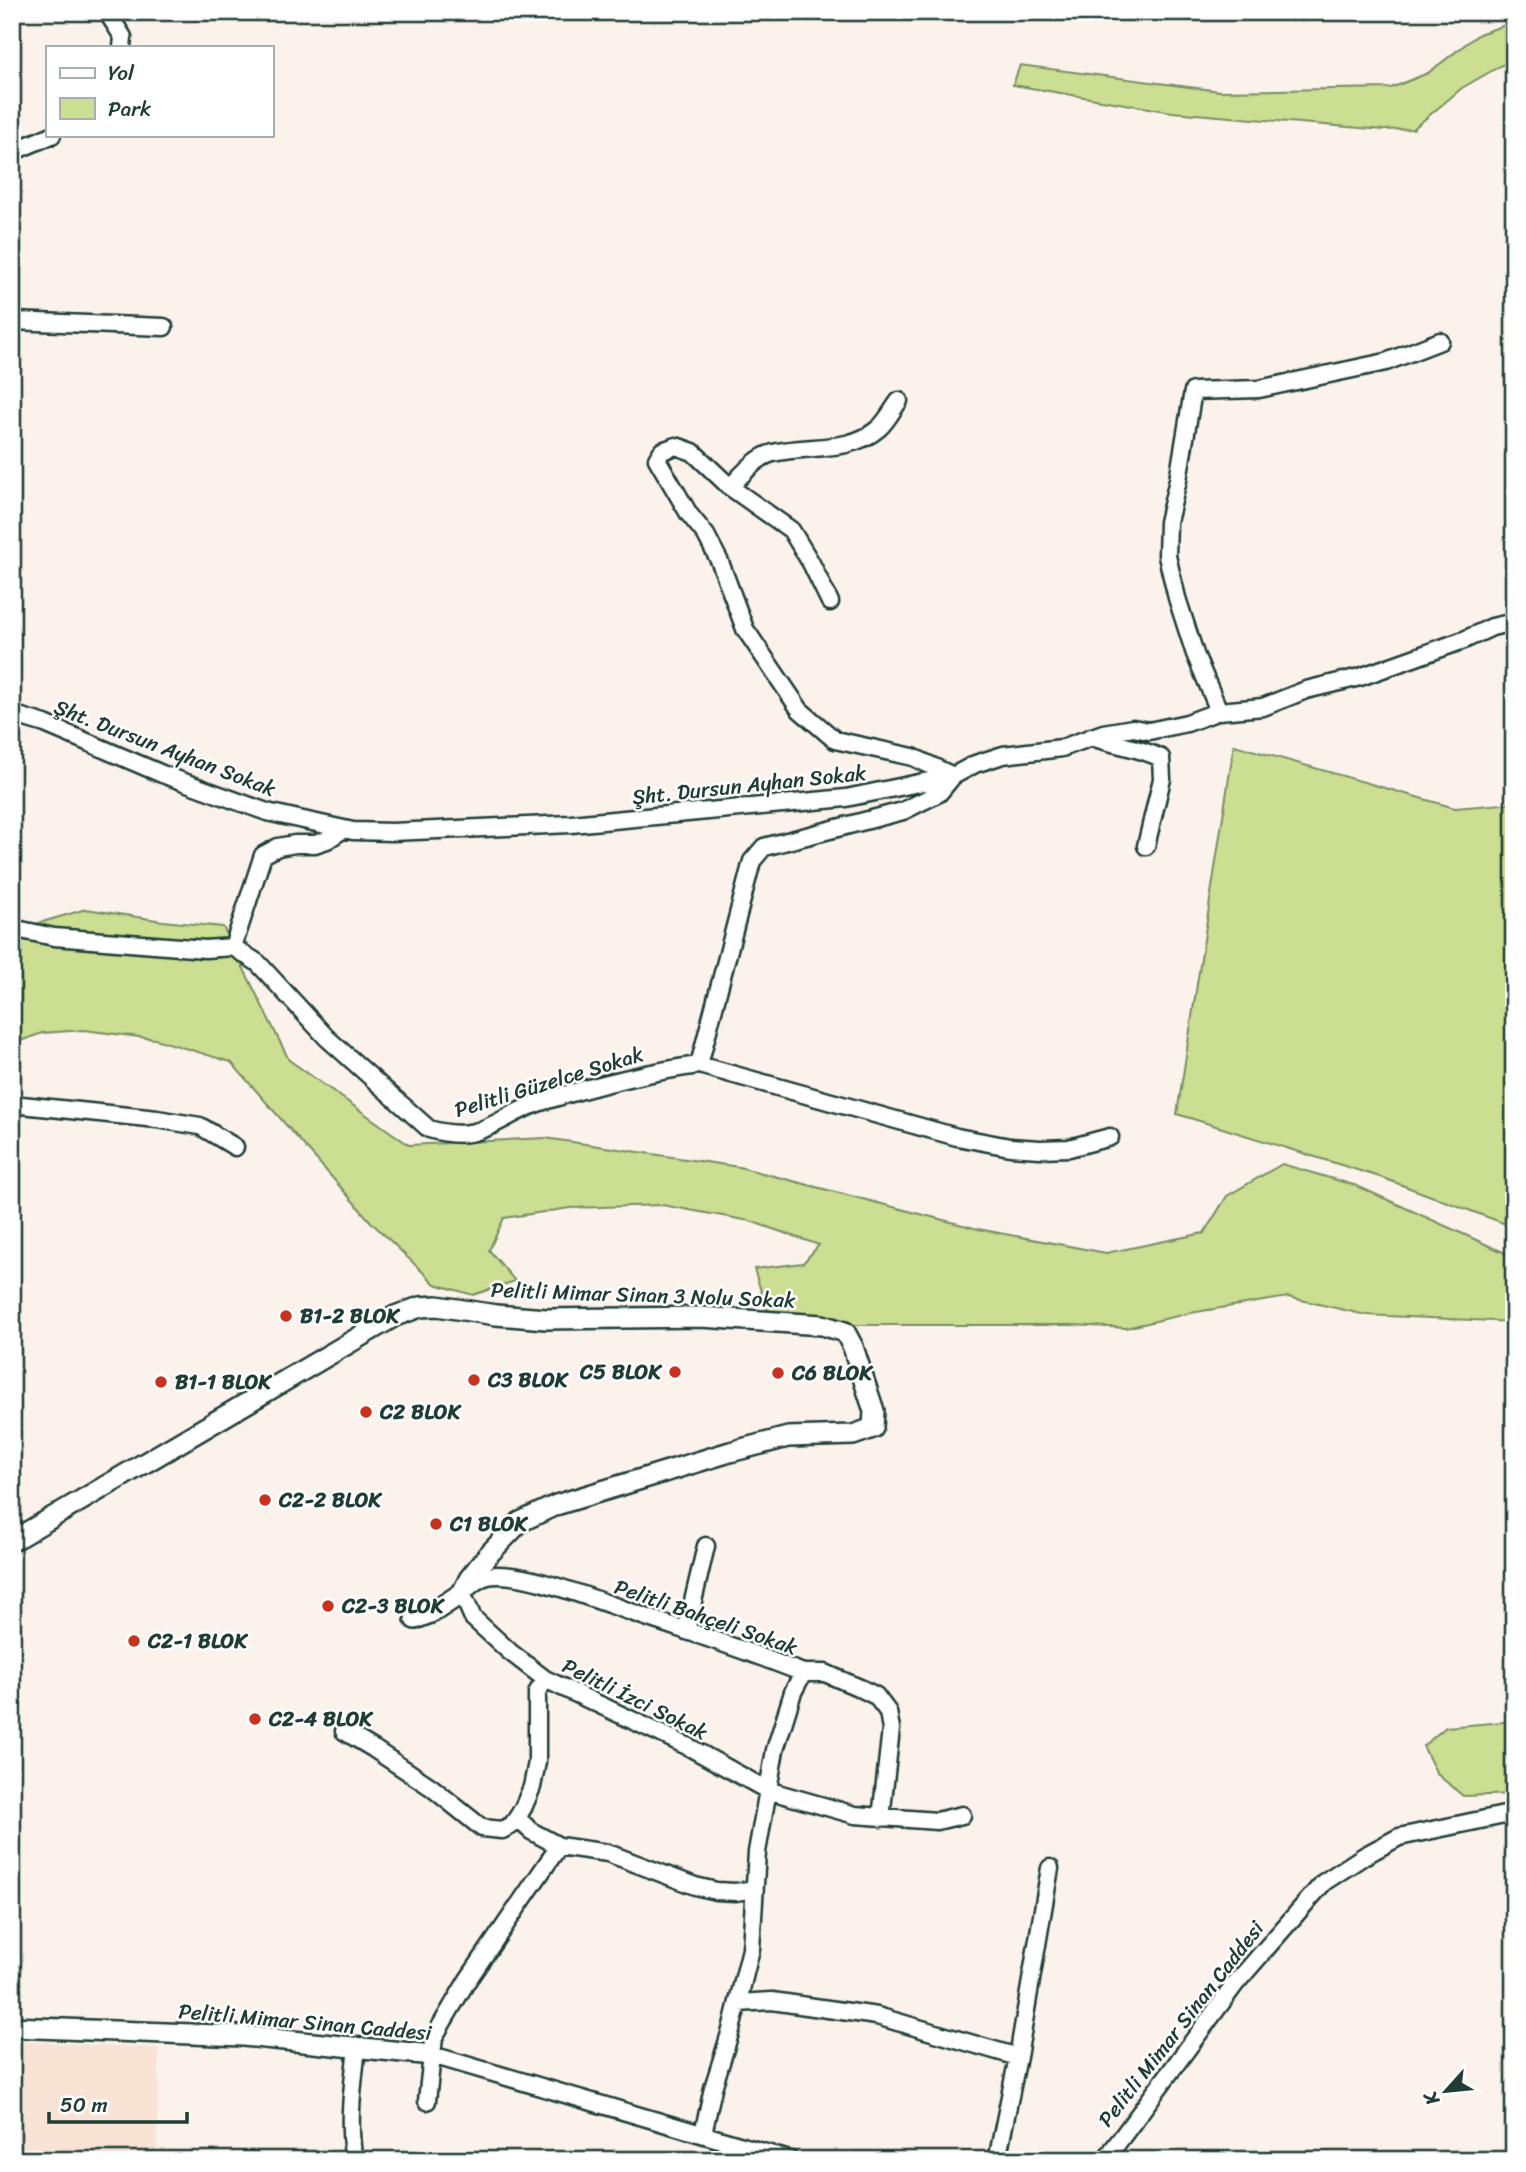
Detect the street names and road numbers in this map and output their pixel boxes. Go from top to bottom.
street label: Şht. Dursun Ayhan Sokak [49,688,282,808]
street label: Şht. Dursun Ayhan Sokak [630,754,869,816]
street label: Pelitli Güzelce Sokak [450,1035,648,1129]
street label: Pelitli Mimar Sinan 3 Nolu Sokak [490,1271,797,1319]
street label: Pelitli Bahçeli Sokak [609,1568,804,1666]
street label: Pelitli İzci Sokak [555,1647,715,1751]
street label: Pelitli Mimar Sinan Caddesi [1088,1911,1275,2136]
street label: Pelitli Mimar Sinan Caddesi [177,1992,434,2052]

